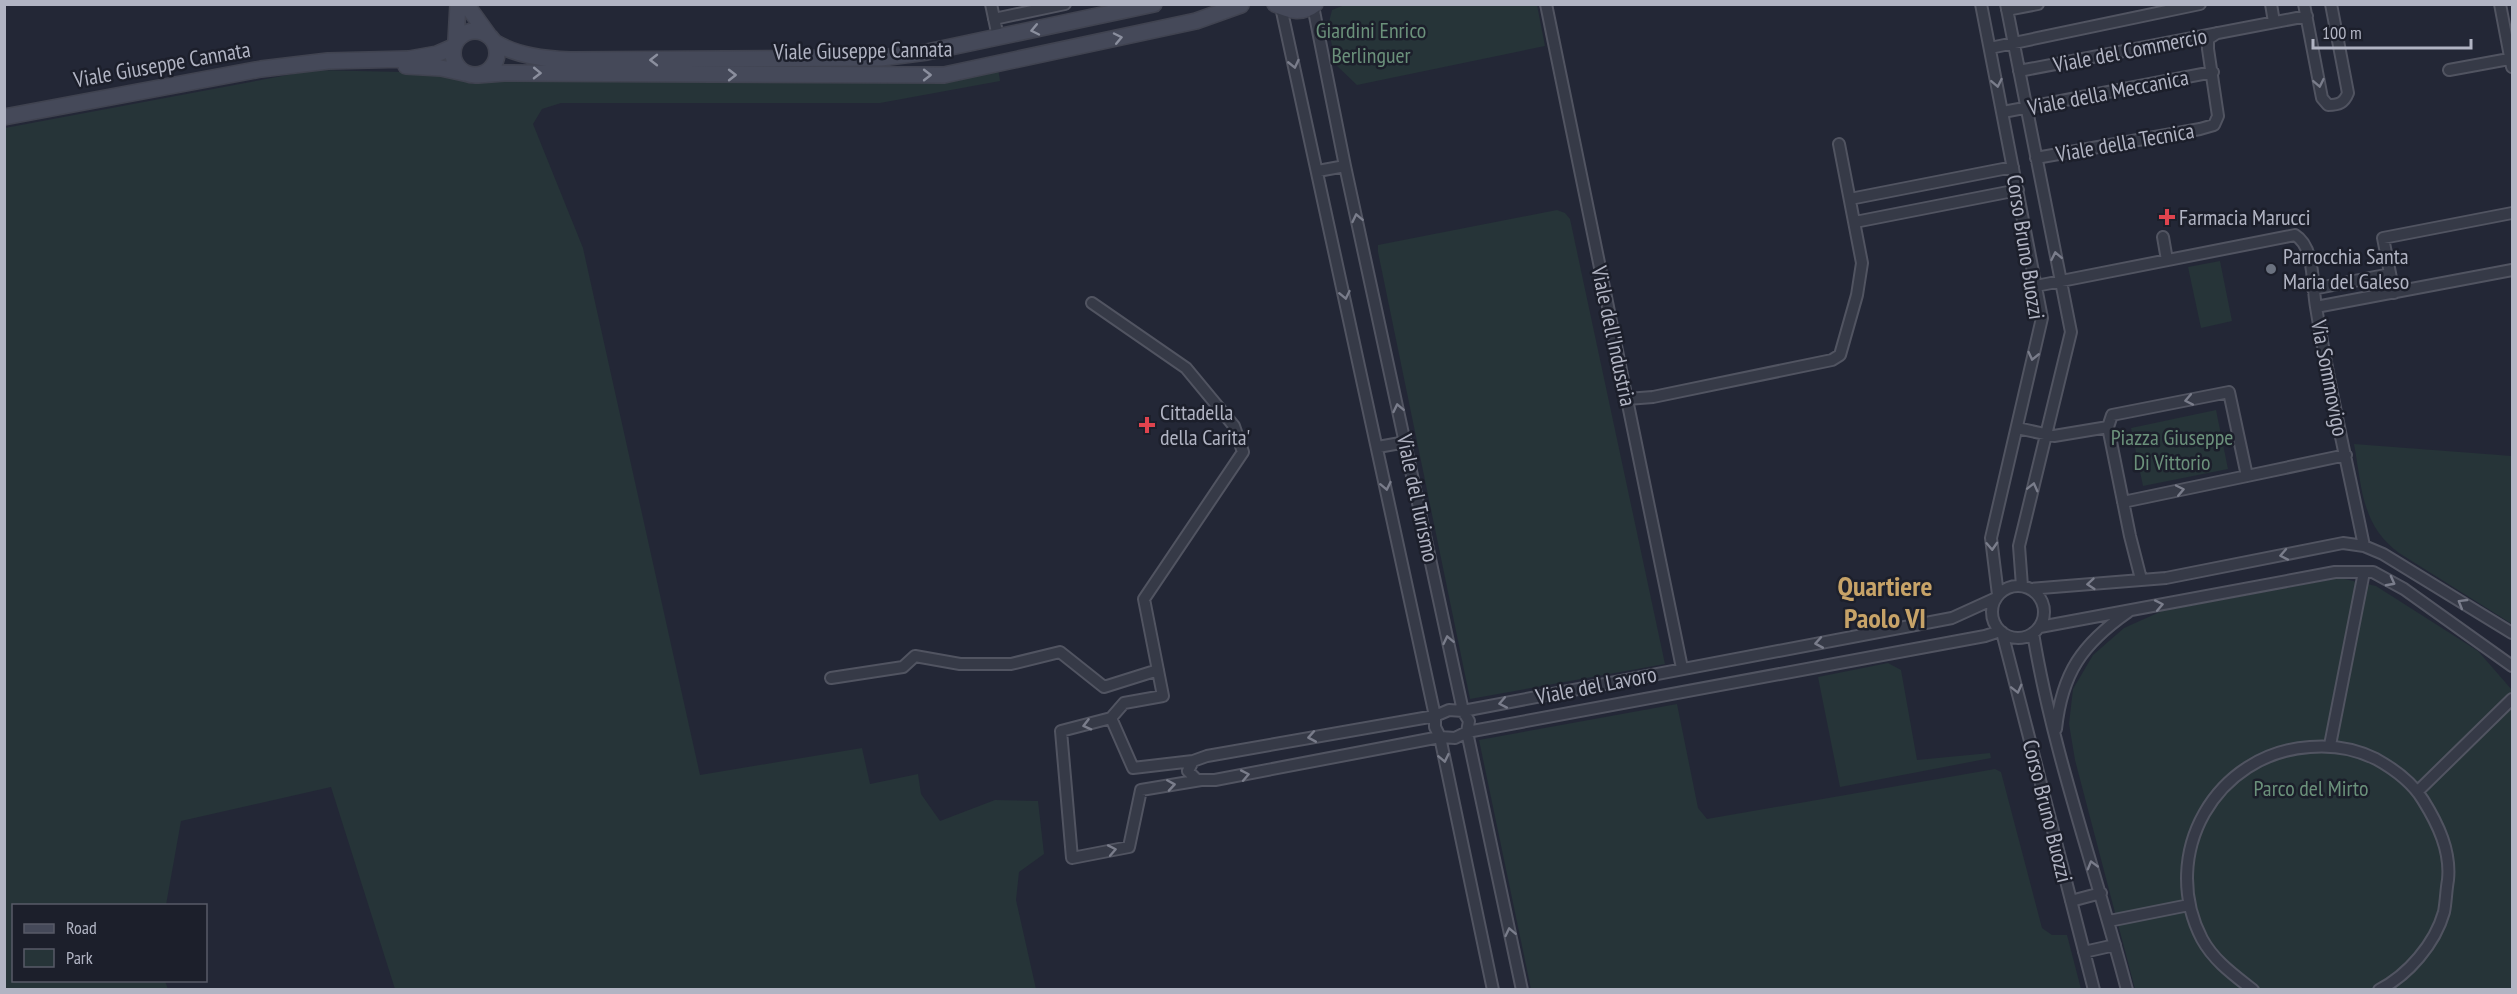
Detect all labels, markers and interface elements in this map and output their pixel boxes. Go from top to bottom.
scale bar [2313,12,2470,50]
park label: Giardini Enrico Berlinguer [1316,16,1426,69]
street label: Viale del Commercio [2050,21,2209,79]
text: 100 m [2322,21,2362,44]
one-way arrow [1031,23,1041,36]
one-way arrow [1112,32,1122,45]
street label: Viale Giuseppe Cannata [772,34,953,66]
street label: Viale Giuseppe Cannata [71,35,252,93]
one-way arrow [649,54,658,66]
one-way arrow [1287,59,1300,69]
street label: Viale della Meccanica [2024,63,2191,121]
one-way arrow [532,67,541,79]
one-way arrow [727,69,736,81]
one-way arrow [922,69,931,81]
one-way arrow [1990,77,2003,87]
one-way arrow [2312,77,2325,87]
street label: Viale della Tecnica [2053,116,2196,168]
street label: Corso Bruno Buozzi [2001,173,2051,321]
place label: Farmacia Marucci [2179,203,2311,231]
marker: Farmacia Marucci [2160,210,2174,224]
one-way arrow [1351,213,1364,223]
place label: Parrocchia Santa Maria del Galeso [2283,242,2409,295]
one-way arrow [2050,251,2063,261]
street label: Viale dell'Industria [1585,262,1643,409]
marker: Parrocchia Santa Maria del Galeso [2264,262,2278,276]
one-way arrow [1338,290,1351,300]
street label: Via Sommovigo [2305,317,2355,438]
one-way arrow [2028,351,2041,361]
one-way arrow [2184,393,2194,406]
place label: Cittadella della Carita' [1160,398,1250,451]
one-way arrow [1392,403,1405,413]
marker: Cittadella della Carita' [1138,416,1156,434]
park label: Piazza Giuseppe Di Vittorio [2111,423,2233,476]
street label: Viale del Turismo [1391,431,1445,565]
one-way arrow [1379,481,1392,491]
one-way arrow [2026,482,2039,492]
one-way arrow [2175,484,2185,497]
one-way arrow [1985,542,1998,551]
one-way arrow [2279,548,2289,561]
district label: Quartiere Paolo VI [1837,567,1933,636]
one-way arrow [2384,575,2395,586]
one-way arrow [2087,577,2096,590]
one-way arrow [2458,598,2468,610]
one-way arrow [2154,599,2164,612]
one-way arrow [1442,635,1455,645]
one-way arrow [1814,636,1823,648]
street label: Viale del Lavoro [1532,660,1659,711]
one-way arrow [2009,683,2022,693]
one-way arrow [1499,696,1509,709]
one-way arrow [1082,717,1092,730]
one-way arrow [1308,731,1317,743]
street label: Corso Bruno Buozzi [2017,737,2079,885]
one-way arrow [1437,753,1450,763]
one-way arrow [1240,769,1250,782]
park label: Parco del Mirto [2254,774,2368,802]
one-way arrow [1166,779,1176,791]
one-way arrow [1107,844,1117,857]
one-way arrow [2087,860,2100,870]
legend [12,904,207,982]
text: Road [66,916,97,939]
one-way arrow [1504,928,1517,938]
text: Park [66,946,93,969]

